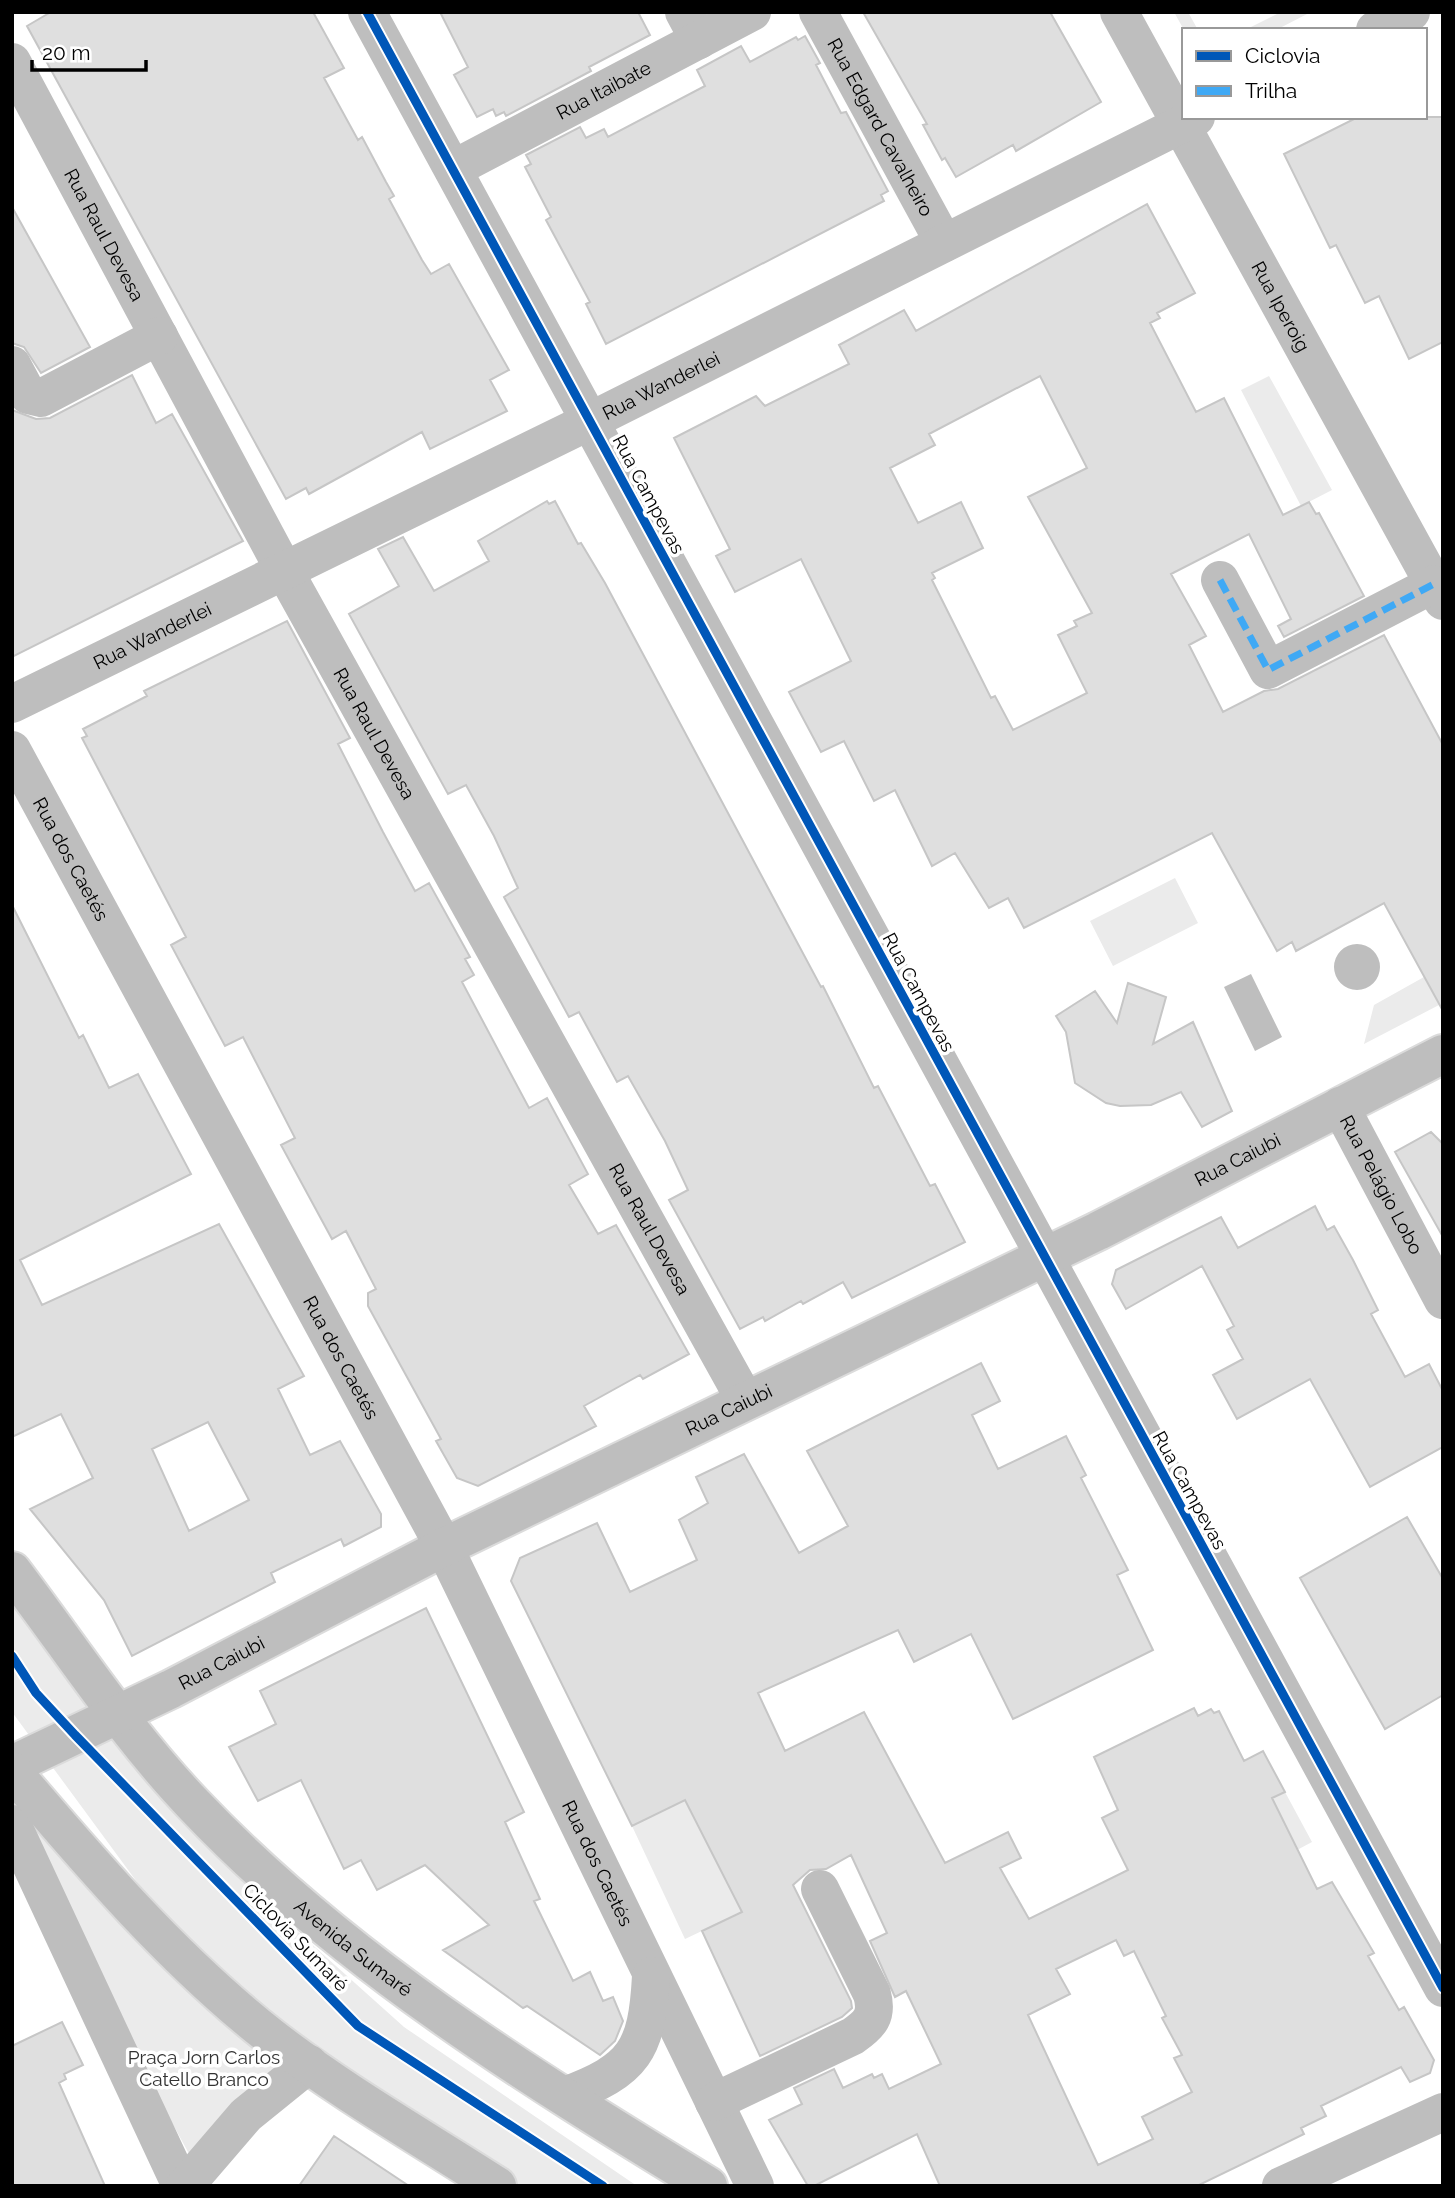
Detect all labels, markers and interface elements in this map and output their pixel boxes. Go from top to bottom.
scale bar [32,28,145,72]
legend [1182,28,1427,119]
street label: Rua Edgard Cavalheiro [823,34,938,220]
text: 20 m [42,40,90,65]
text: Ciclovia [1245,43,1321,68]
street label: Rua Itaibate [553,56,655,124]
text: Trilha [1245,78,1297,103]
street label: Rua Raul Devesa [60,165,149,305]
street label: Rua Iperoig [1247,257,1315,356]
street label: Rua Wanderlei [599,347,723,424]
street label: Rua Campevas [608,431,690,557]
street label: Rua Wanderlei [90,597,215,674]
street label: Rua Raul Devesa [329,664,420,803]
street label: Rua dos Caetés [29,794,113,924]
street label: Rua Campevas [878,929,960,1055]
street label: Rua Pelágio Lobo [1336,1111,1428,1258]
street label: Rua Caiubi [1191,1128,1284,1191]
street label: Rua Raul Devesa [605,1159,695,1299]
street label: Rua dos Caetés [299,1292,384,1423]
street label: Rua Caiubi [682,1379,775,1440]
street label: Rua Campevas [1148,1427,1232,1553]
street label: Rua Caiubi [175,1631,268,1694]
street label: Rua dos Caetés [558,1797,638,1929]
street label: Ciclovia Sumaré [239,1879,353,1995]
street label: Avenida Sumaré [290,1895,417,2001]
park label: Praça Jorn Carlos Catello Branco [128,2046,280,2090]

